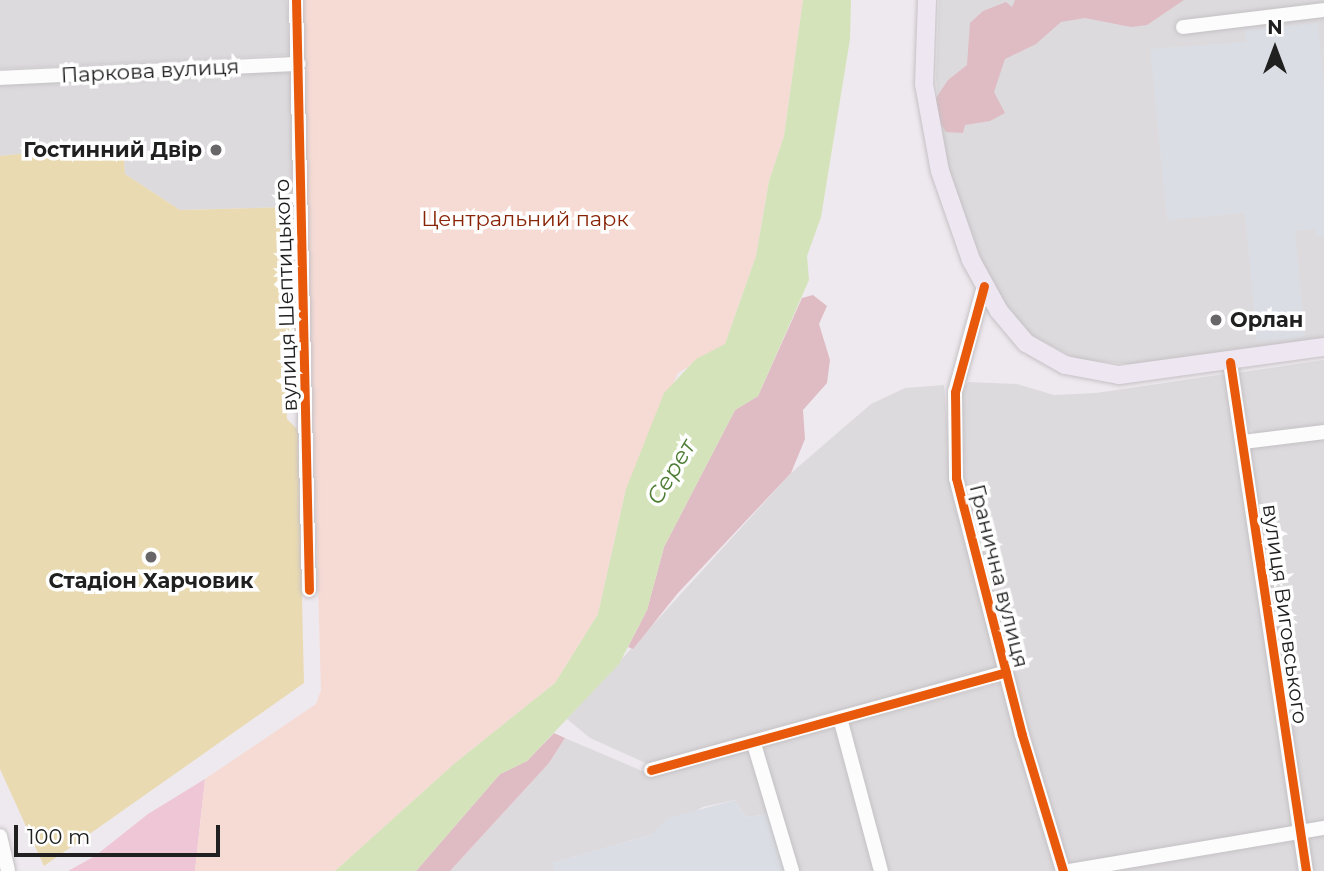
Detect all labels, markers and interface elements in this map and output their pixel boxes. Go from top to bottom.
north arrow [1240,14,1310,84]
text: N [1267,16,1283,39]
street label: Паркова вулиця [60,54,240,88]
place label: Гостинний Двір [23,137,202,163]
marker: Гостинний Двір [208,142,224,158]
street label: вулиця Шептицького [269,178,303,412]
park label: Центральний парк [421,206,629,232]
place label: Орлан [1230,307,1303,333]
marker: Орлан [1208,312,1224,328]
water label: Серет [641,434,701,510]
street label: Гранична вулиця [964,482,1034,670]
street label: вулиця Виговського [1257,502,1313,726]
marker: Стадіон Харчовик [143,549,159,565]
place label: Стадіон Харчовик [49,568,253,594]
scale bar [18,812,224,856]
text: 100 m [27,824,90,849]

